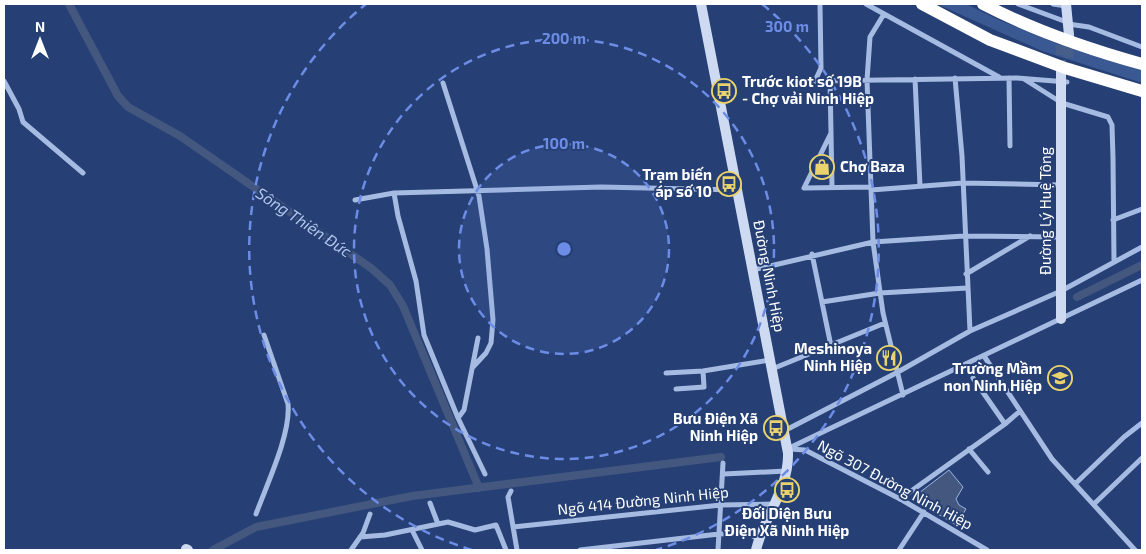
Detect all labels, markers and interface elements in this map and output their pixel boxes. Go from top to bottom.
north arrow [15,15,65,65]
text: 300 m [765,17,809,35]
text: N [35,18,45,35]
text: 200 m [542,29,586,47]
place label: Trước kiot số 19B - Chợ vải Ninh Hiệp [742,72,874,107]
bus stop icon: Trước kiot số 19B - Chợ vải Ninh Hiệp [711,78,737,104]
text: 100 m [543,134,585,152]
street label: Đường Lý Huệ Tông [1036,146,1054,275]
shop icon: Chợ Baza [809,154,835,180]
place label: Chợ Baza [840,157,905,175]
place label: Trạm biến áp số 10 [642,165,712,200]
bus stop icon: Trạm biến áp số 10 [716,171,742,197]
water label: Sông Thiên Đức [253,183,356,261]
street label: Đường Ninh Hiệp [750,218,790,333]
centre of rings [555,240,573,258]
place label: Meshinoya Ninh Hiệp [794,339,872,374]
restaurant icon: Meshinoya Ninh Hiệp [876,345,902,371]
place label: Trường Mầm non Ninh Hiệp [944,359,1042,394]
school or university icon: Trường Mầm non Ninh Hiệp [1047,365,1073,391]
place label: Bưu Điện Xã Ninh Hiệp [673,409,758,444]
bus stop icon: Bưu Điện Xã Ninh Hiệp [763,415,789,441]
street label: Ngõ 307 Đường Ninh Hiệp [815,436,976,533]
bus stop icon: Đối Diện Bưu Điện Xã Ninh Hiệp [774,477,800,503]
street label: Ngõ 414 Đường Ninh Hiệp [556,482,729,518]
place label: Đối Diện Bưu Điện Xã Ninh Hiệp [725,504,849,539]

